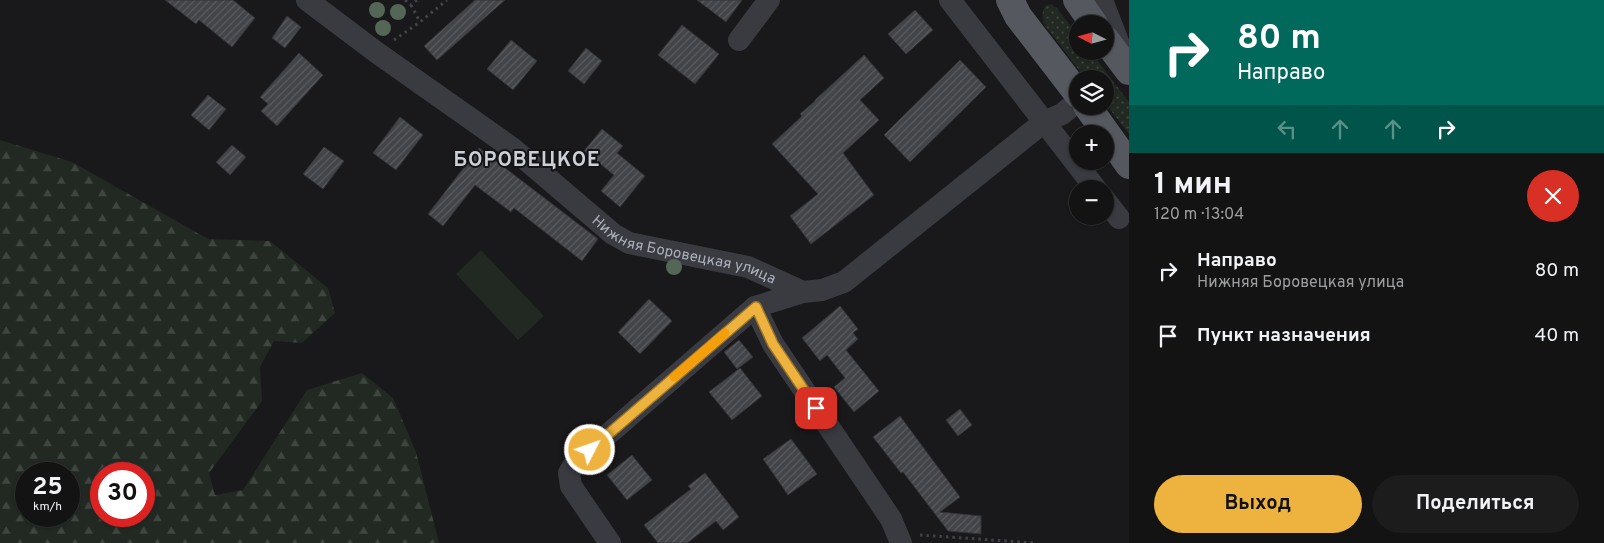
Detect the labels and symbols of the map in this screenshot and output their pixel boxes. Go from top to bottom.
north arrow [1069,15,1114,60]
district label: БОРОВЕЦКОЕ [453,148,601,174]
street label: Нижняя Боровецкая улица [587,212,779,289]
pin [795,387,837,429]
position arrow [563,423,615,475]
speed limit sign: 30 [90,462,155,527]

